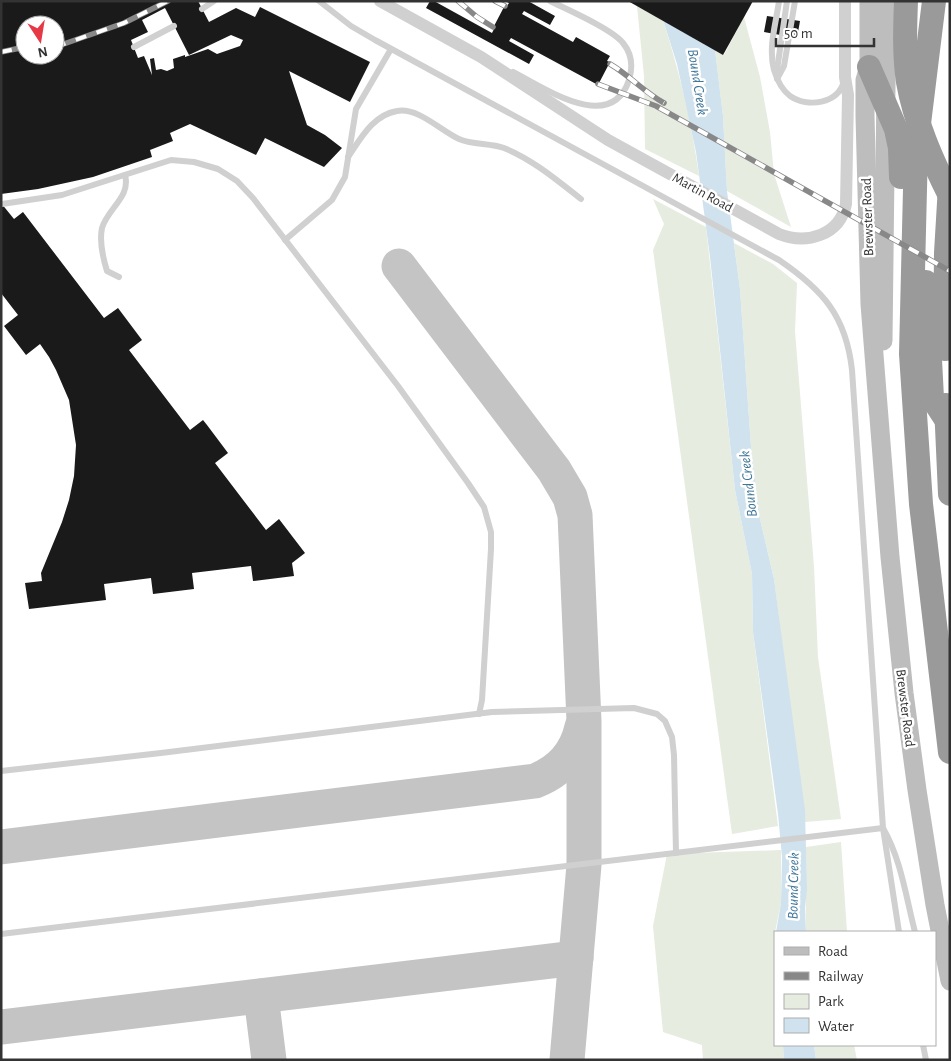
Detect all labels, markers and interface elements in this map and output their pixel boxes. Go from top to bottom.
north arrow [15,15,65,65]
scale bar [776,15,874,47]
text: 50 m [784,26,813,41]
text: N [36,44,49,60]
water label: Bound Creek [685,48,710,116]
street label: Martin Road [670,171,735,215]
street label: Brewster Road [860,178,876,256]
water label: Bound Creek [737,450,760,518]
street label: Brewster Road [893,668,917,748]
water label: Bound Creek [785,852,802,920]
legend [774,931,936,1046]
text: Road [818,944,848,959]
text: Railway [818,969,864,984]
text: Park [818,994,844,1009]
text: Water [818,1019,854,1034]

